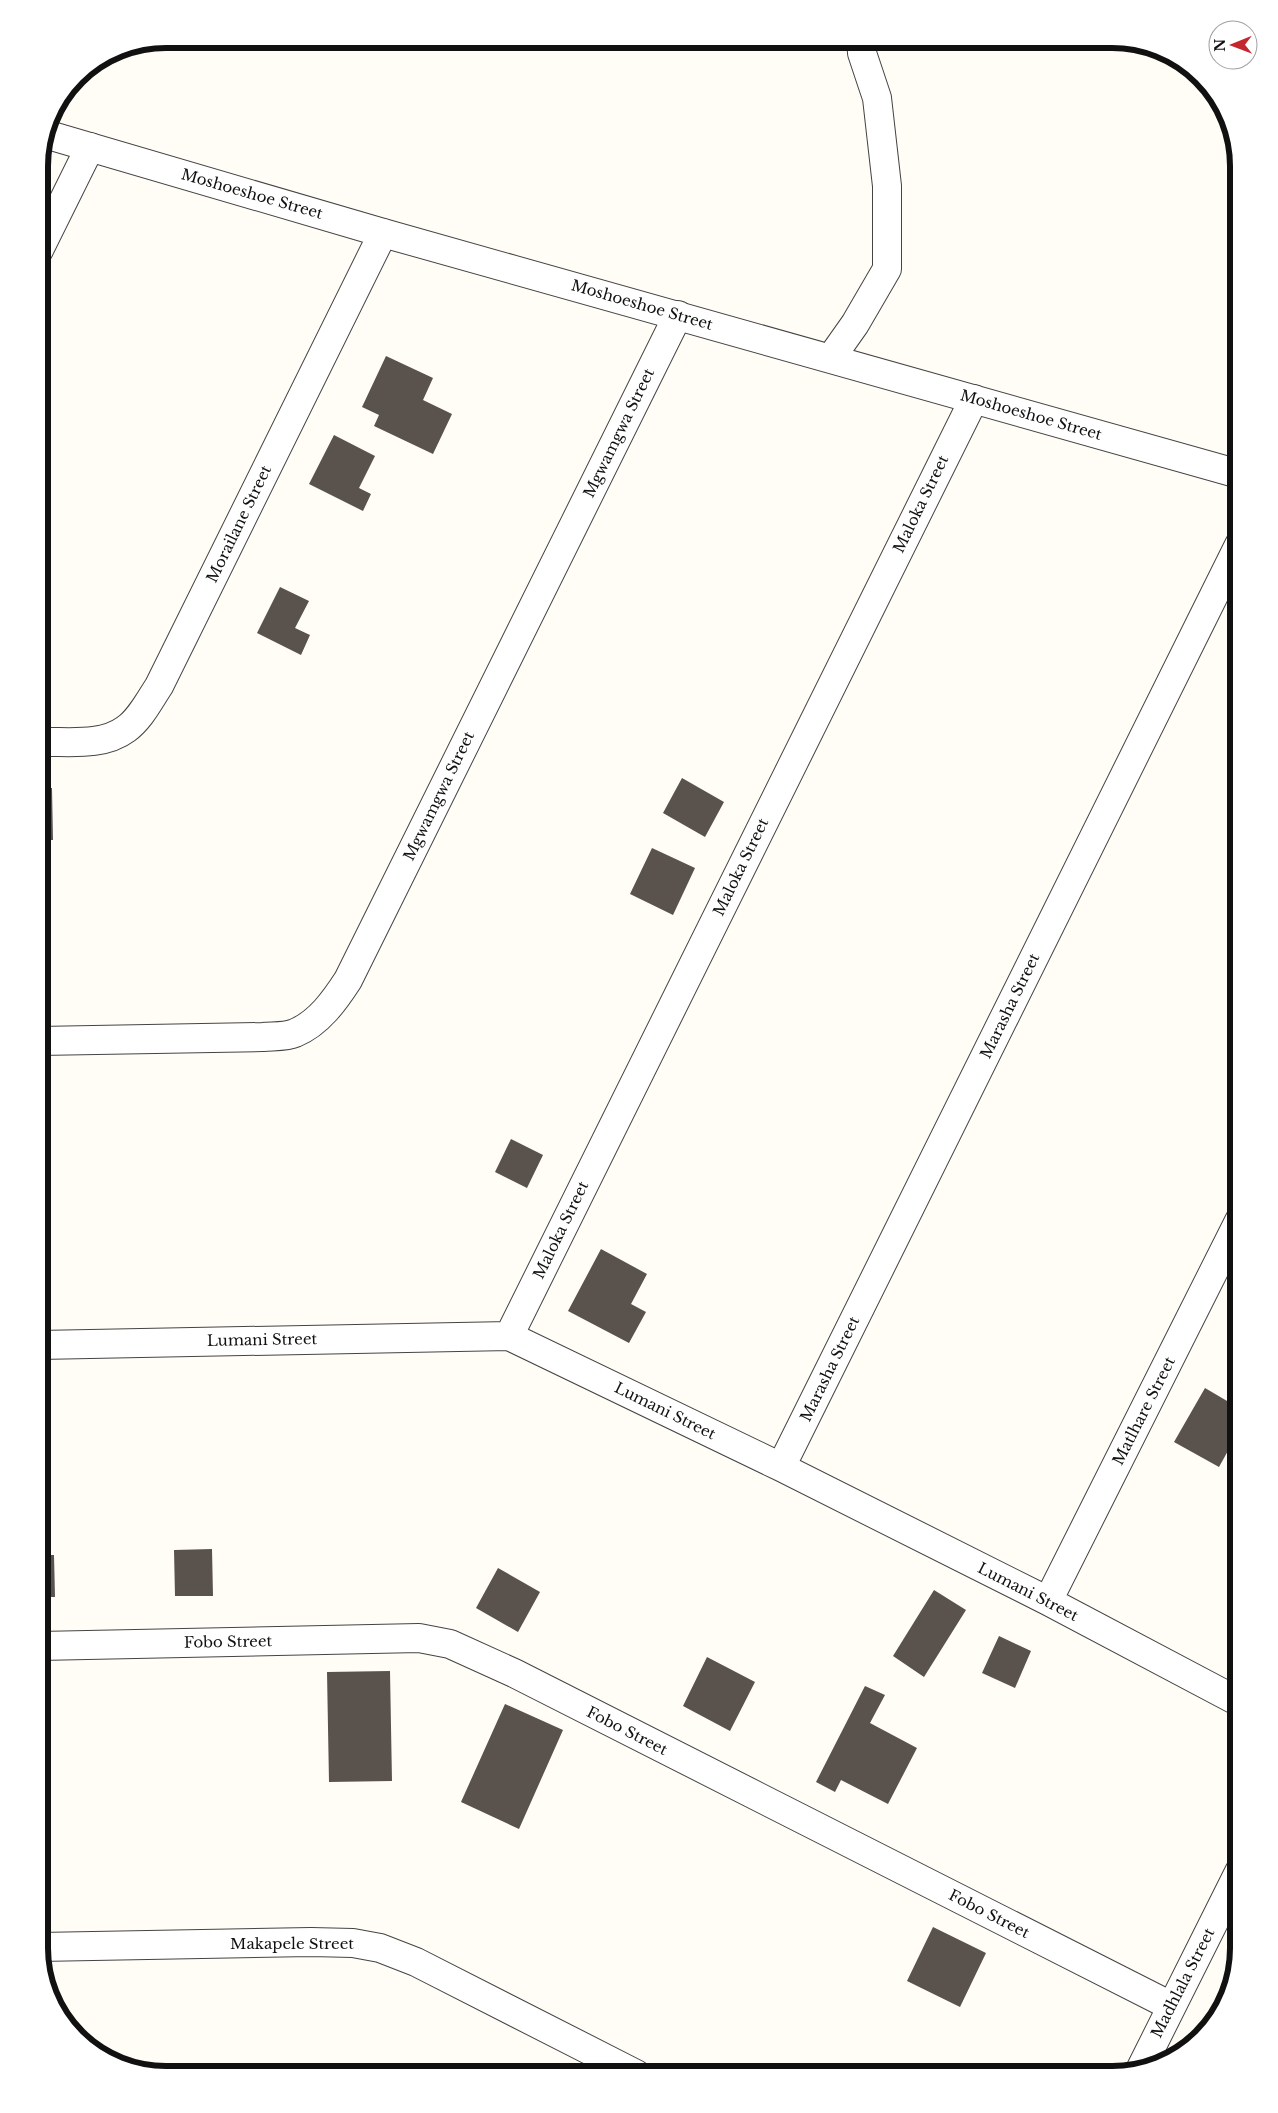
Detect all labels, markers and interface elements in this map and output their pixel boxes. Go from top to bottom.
north arrow [1208,20,1258,70]
text: N [1211,38,1229,52]
street label: Moshoeshoe Street [179,164,325,223]
street label: Moshoeshoe Street [569,275,715,334]
street label: Mgwamgwa Street [579,365,658,500]
street label: Moshoeshoe Street [958,385,1104,444]
street label: Maloka Street [889,452,953,556]
street label: Morailane Street [202,462,275,585]
street label: Mgwamgwa Street [399,728,478,863]
street label: Maloka Street [709,815,773,919]
street label: Marasha Street [976,950,1043,1062]
street label: Maloka Street [529,1178,593,1282]
street label: Marasha Street [796,1313,863,1425]
street label: Lumani Street [207,1329,318,1350]
street label: Matlhare Street [1108,1353,1179,1468]
street label: Lumani Street [612,1378,719,1443]
street label: Lumani Street [975,1558,1082,1625]
street label: Fobo Street [184,1631,273,1652]
street label: Fobo Street [584,1702,671,1759]
street label: Fobo Street [946,1885,1033,1942]
street label: Madhlala Street [1147,1924,1219,2041]
street label: Makapele Street [230,1934,354,1953]

